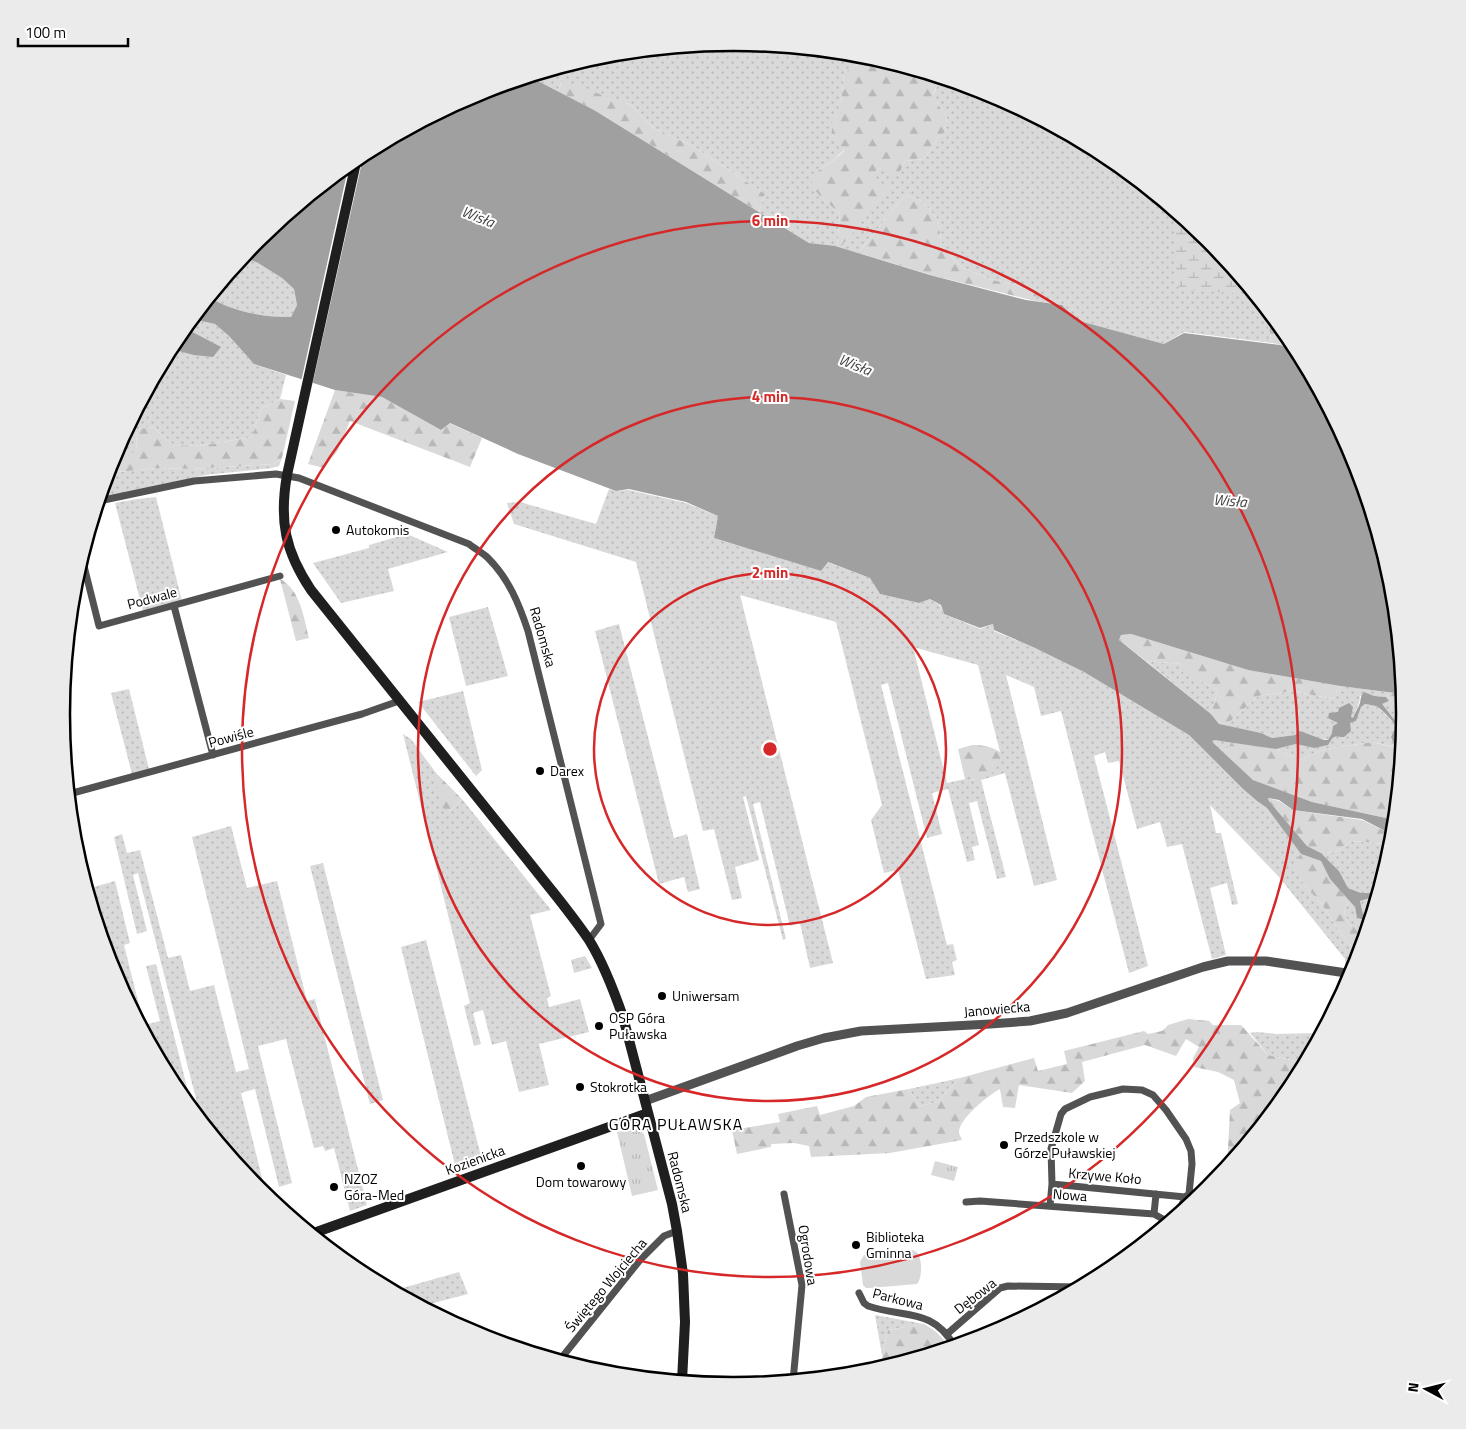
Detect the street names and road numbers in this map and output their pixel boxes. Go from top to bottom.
street label: Podwale [125,581,179,614]
street label: Radomska [525,604,562,670]
street label: Powiśle [206,720,256,753]
street label: Janowiecka [963,995,1031,1022]
street label: Kozienicka [442,1139,508,1180]
street label: Radomska [663,1149,698,1215]
street label: Krzywe Koło [1068,1162,1143,1189]
street label: Nowa [1052,1183,1088,1206]
street label: Ogrodowa [793,1223,824,1287]
street label: Świętego Wojciecha [560,1233,651,1336]
street label: Dębowa [949,1272,1000,1319]
street label: Parkowa [871,1282,926,1315]

